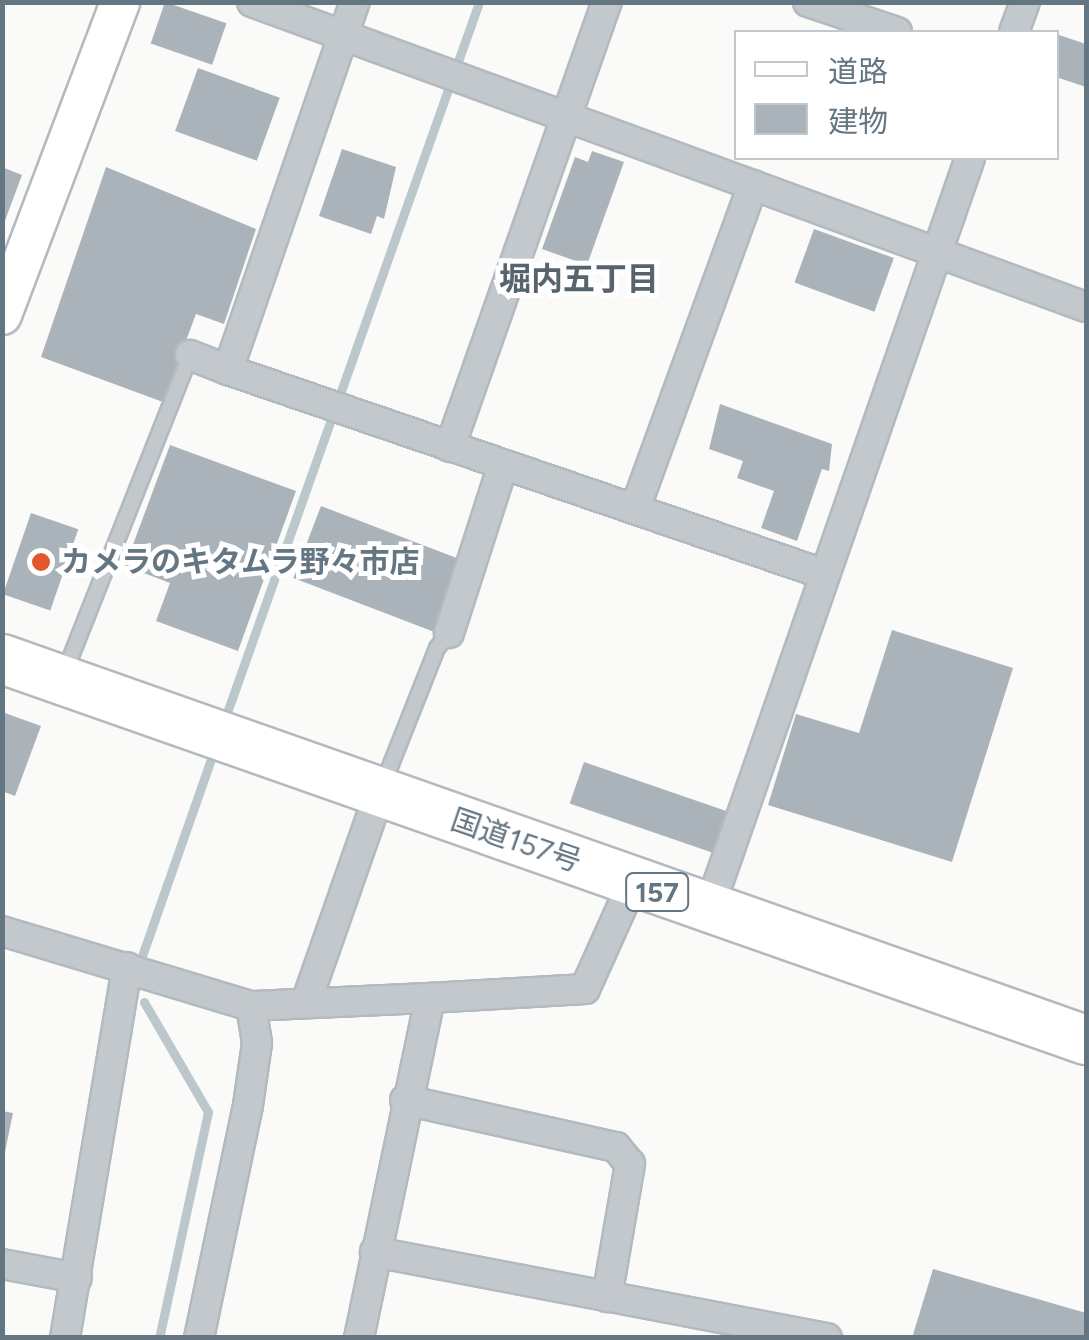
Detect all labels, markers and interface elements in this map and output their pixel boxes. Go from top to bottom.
legend [734,30,1059,160]
text: 道路 [828,53,888,90]
text: 建物 [828,103,888,140]
district label: 堀内五丁目 [499,260,659,298]
place label: カメラのキタムラ野々市店 [61,544,421,580]
marker: カメラのキタムラ野々市店 [30,551,52,573]
street label: 国道157号 [446,802,586,880]
road number: 157 [624,869,690,915]

